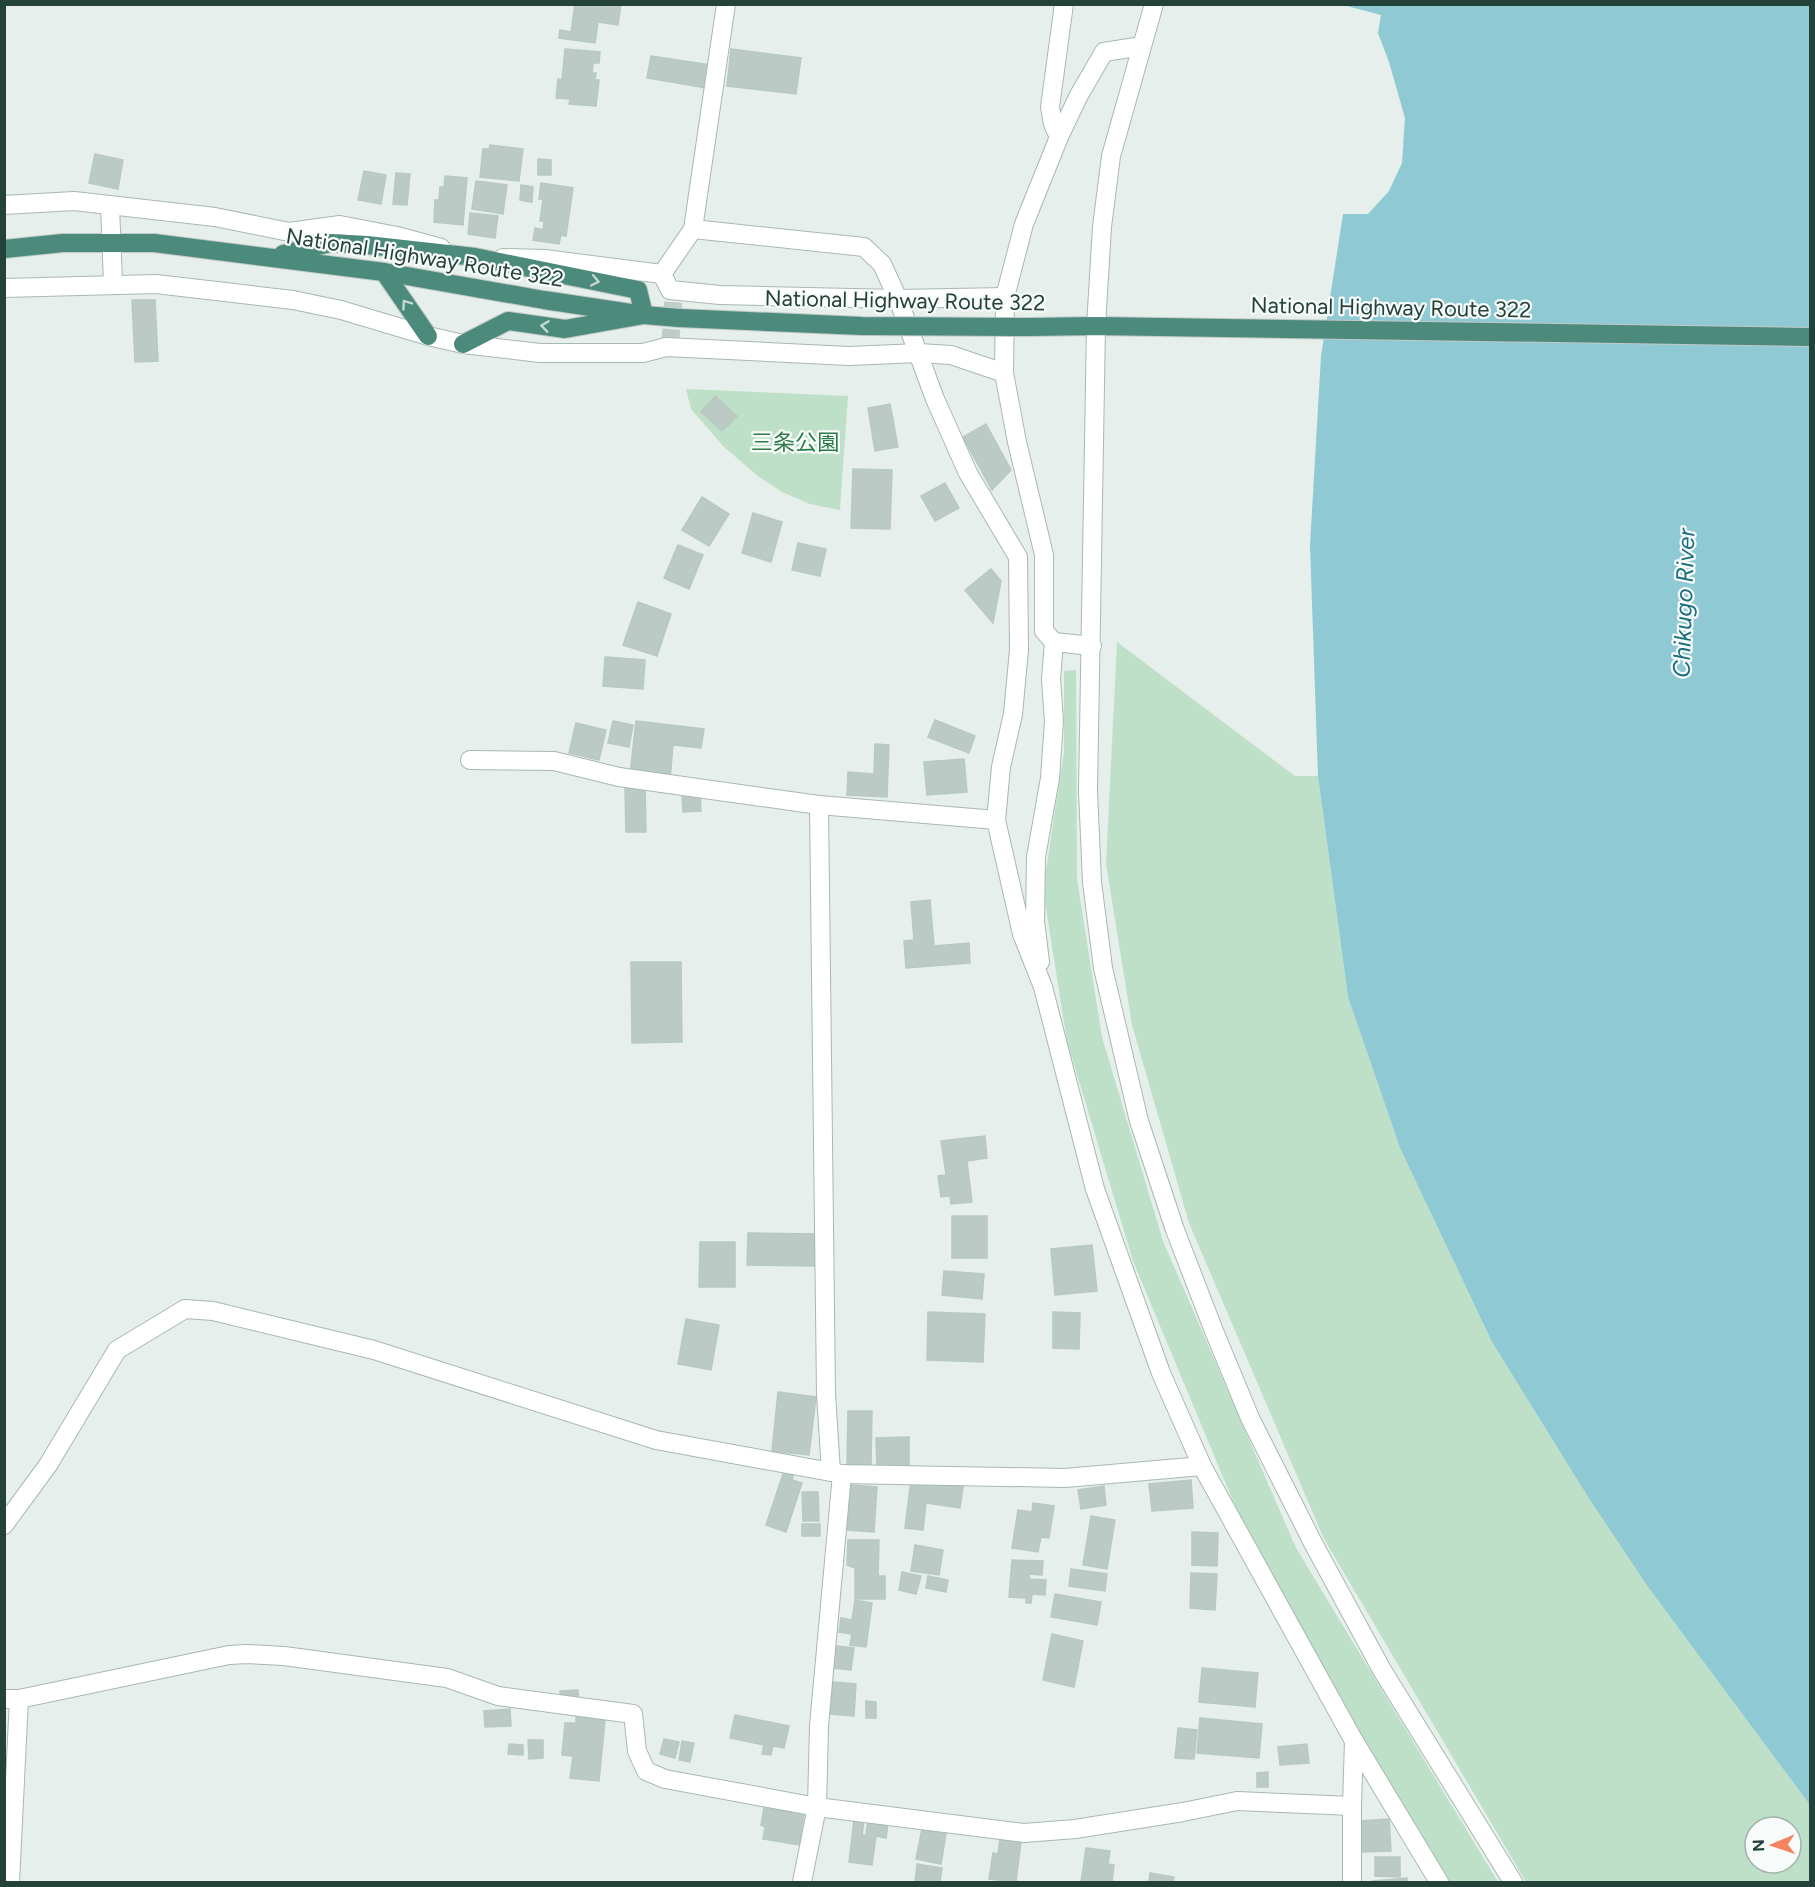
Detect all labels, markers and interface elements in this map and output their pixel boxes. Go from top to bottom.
street label: National Highway Route 322 [284,222,566,293]
one-way arrow [589,274,599,287]
street label: National Highway Route 322 [764,285,1046,316]
street label: National Highway Route 322 [1250,292,1532,323]
one-way arrow [402,300,413,311]
one-way arrow [540,320,549,333]
park label: 三条公園 [751,429,839,456]
water label: Chikugo River [1666,527,1701,678]
north arrow [1743,1815,1803,1875]
text: N [1749,1839,1768,1852]

